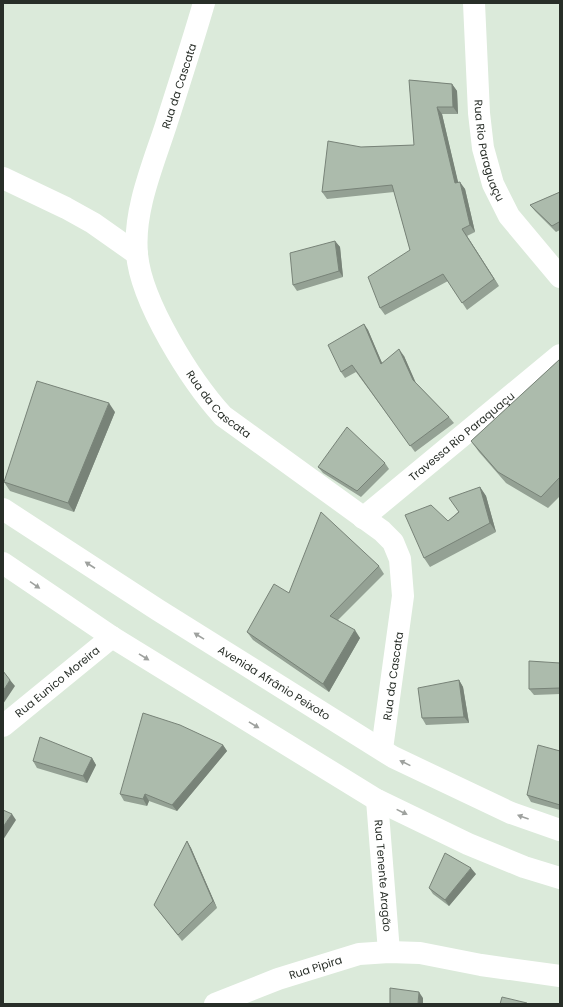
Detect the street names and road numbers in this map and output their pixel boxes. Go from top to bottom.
street label: Rua da Cascata [158,41,200,131]
street label: Rua Rio Paraguaçu [470,99,508,204]
street label: Rua da Cascata [182,367,254,442]
street label: Travessa Rio Paraquaçu [405,388,518,485]
street label: Rua da Cascata [379,631,407,721]
street label: Avenida Afrânio Peixoto [215,641,333,724]
street label: Rua Eunico Moreira [11,642,103,721]
street label: Rua Tenente Aragão [371,819,395,932]
street label: Rua Pipira [287,952,344,983]

